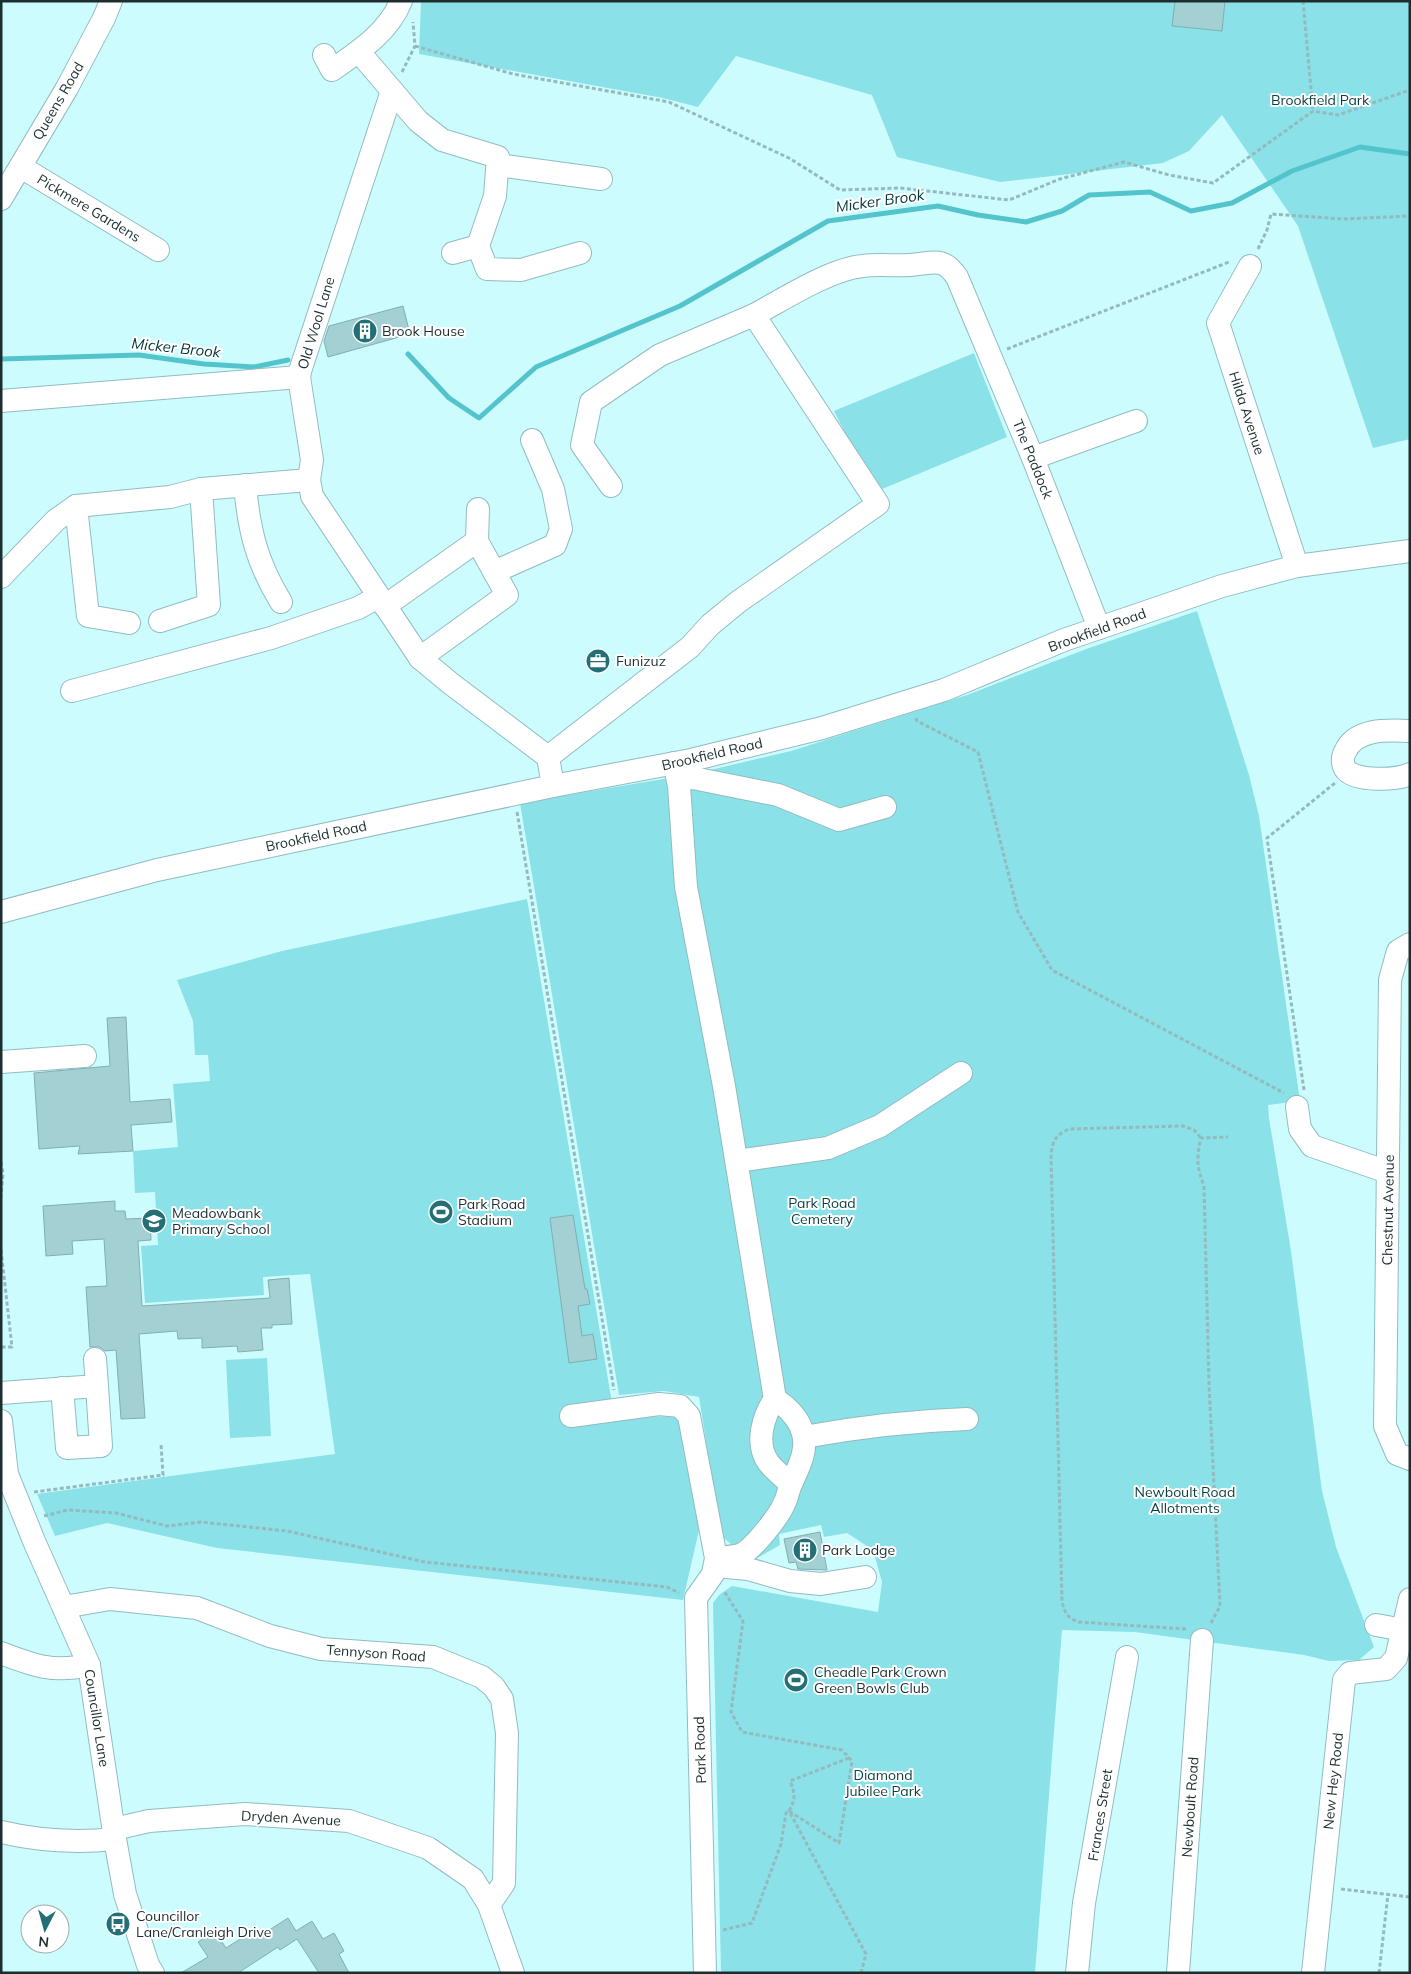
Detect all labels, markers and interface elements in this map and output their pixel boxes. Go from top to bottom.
street label: Queens Road [28,59,88,143]
park label: Brookfield Park [1271,91,1370,109]
street label: Pickmere Gardens [34,170,144,246]
water label: Micker Brook [834,185,927,216]
street label: Old Wool Lane [293,275,339,371]
building icon: Brook House [352,318,378,344]
place label: Brook House [382,322,465,340]
water label: Micker Brook [131,333,223,362]
street label: Hilda Avenue [1225,369,1269,457]
street label: The Paddock [1009,417,1057,502]
street label: Brookfield Road [1045,604,1149,656]
office icon: Funizuz [585,648,611,674]
place label: Funizuz [616,652,666,670]
street label: Brookfield Road [660,734,764,774]
street label: Brookfield Road [264,816,368,856]
street label: Chestnut Avenue [1378,1154,1398,1266]
park label: Park Road Cemetery [788,1194,856,1228]
place label: Park Road Stadium [458,1195,525,1229]
sports icon: Park Road Stadium [428,1199,454,1225]
place label: Meadowbank Primary School [172,1204,270,1238]
school or university icon: Meadowbank Primary School [141,1208,167,1234]
park label: Newboult Road Allotments [1135,1483,1235,1517]
building icon: Park Lodge [792,1537,818,1563]
place label: Park Lodge [822,1541,895,1559]
street label: Tennyson Road [326,1641,426,1665]
place label: Cheadle Park Crown Green Bowls Club [814,1663,947,1697]
sports icon: Cheadle Park Crown Green Bowls Club [783,1667,809,1693]
street label: Councillor Lane [80,1668,114,1768]
street label: Park Road [690,1716,710,1784]
street label: New Hey Road [1319,1732,1347,1830]
street label: Newboult Road [1178,1756,1202,1858]
park label: Diamond Jubilee Park [845,1766,922,1800]
street label: Frances Street [1084,1768,1116,1862]
street label: Dryden Avenue [241,1806,341,1830]
north arrow [20,1904,70,1954]
place label: Councillor Lane/Cranleigh Drive [136,1907,271,1941]
bus stop icon: Councillor Lane/Cranleigh Drive [105,1911,131,1937]
text: N [37,1932,50,1951]

